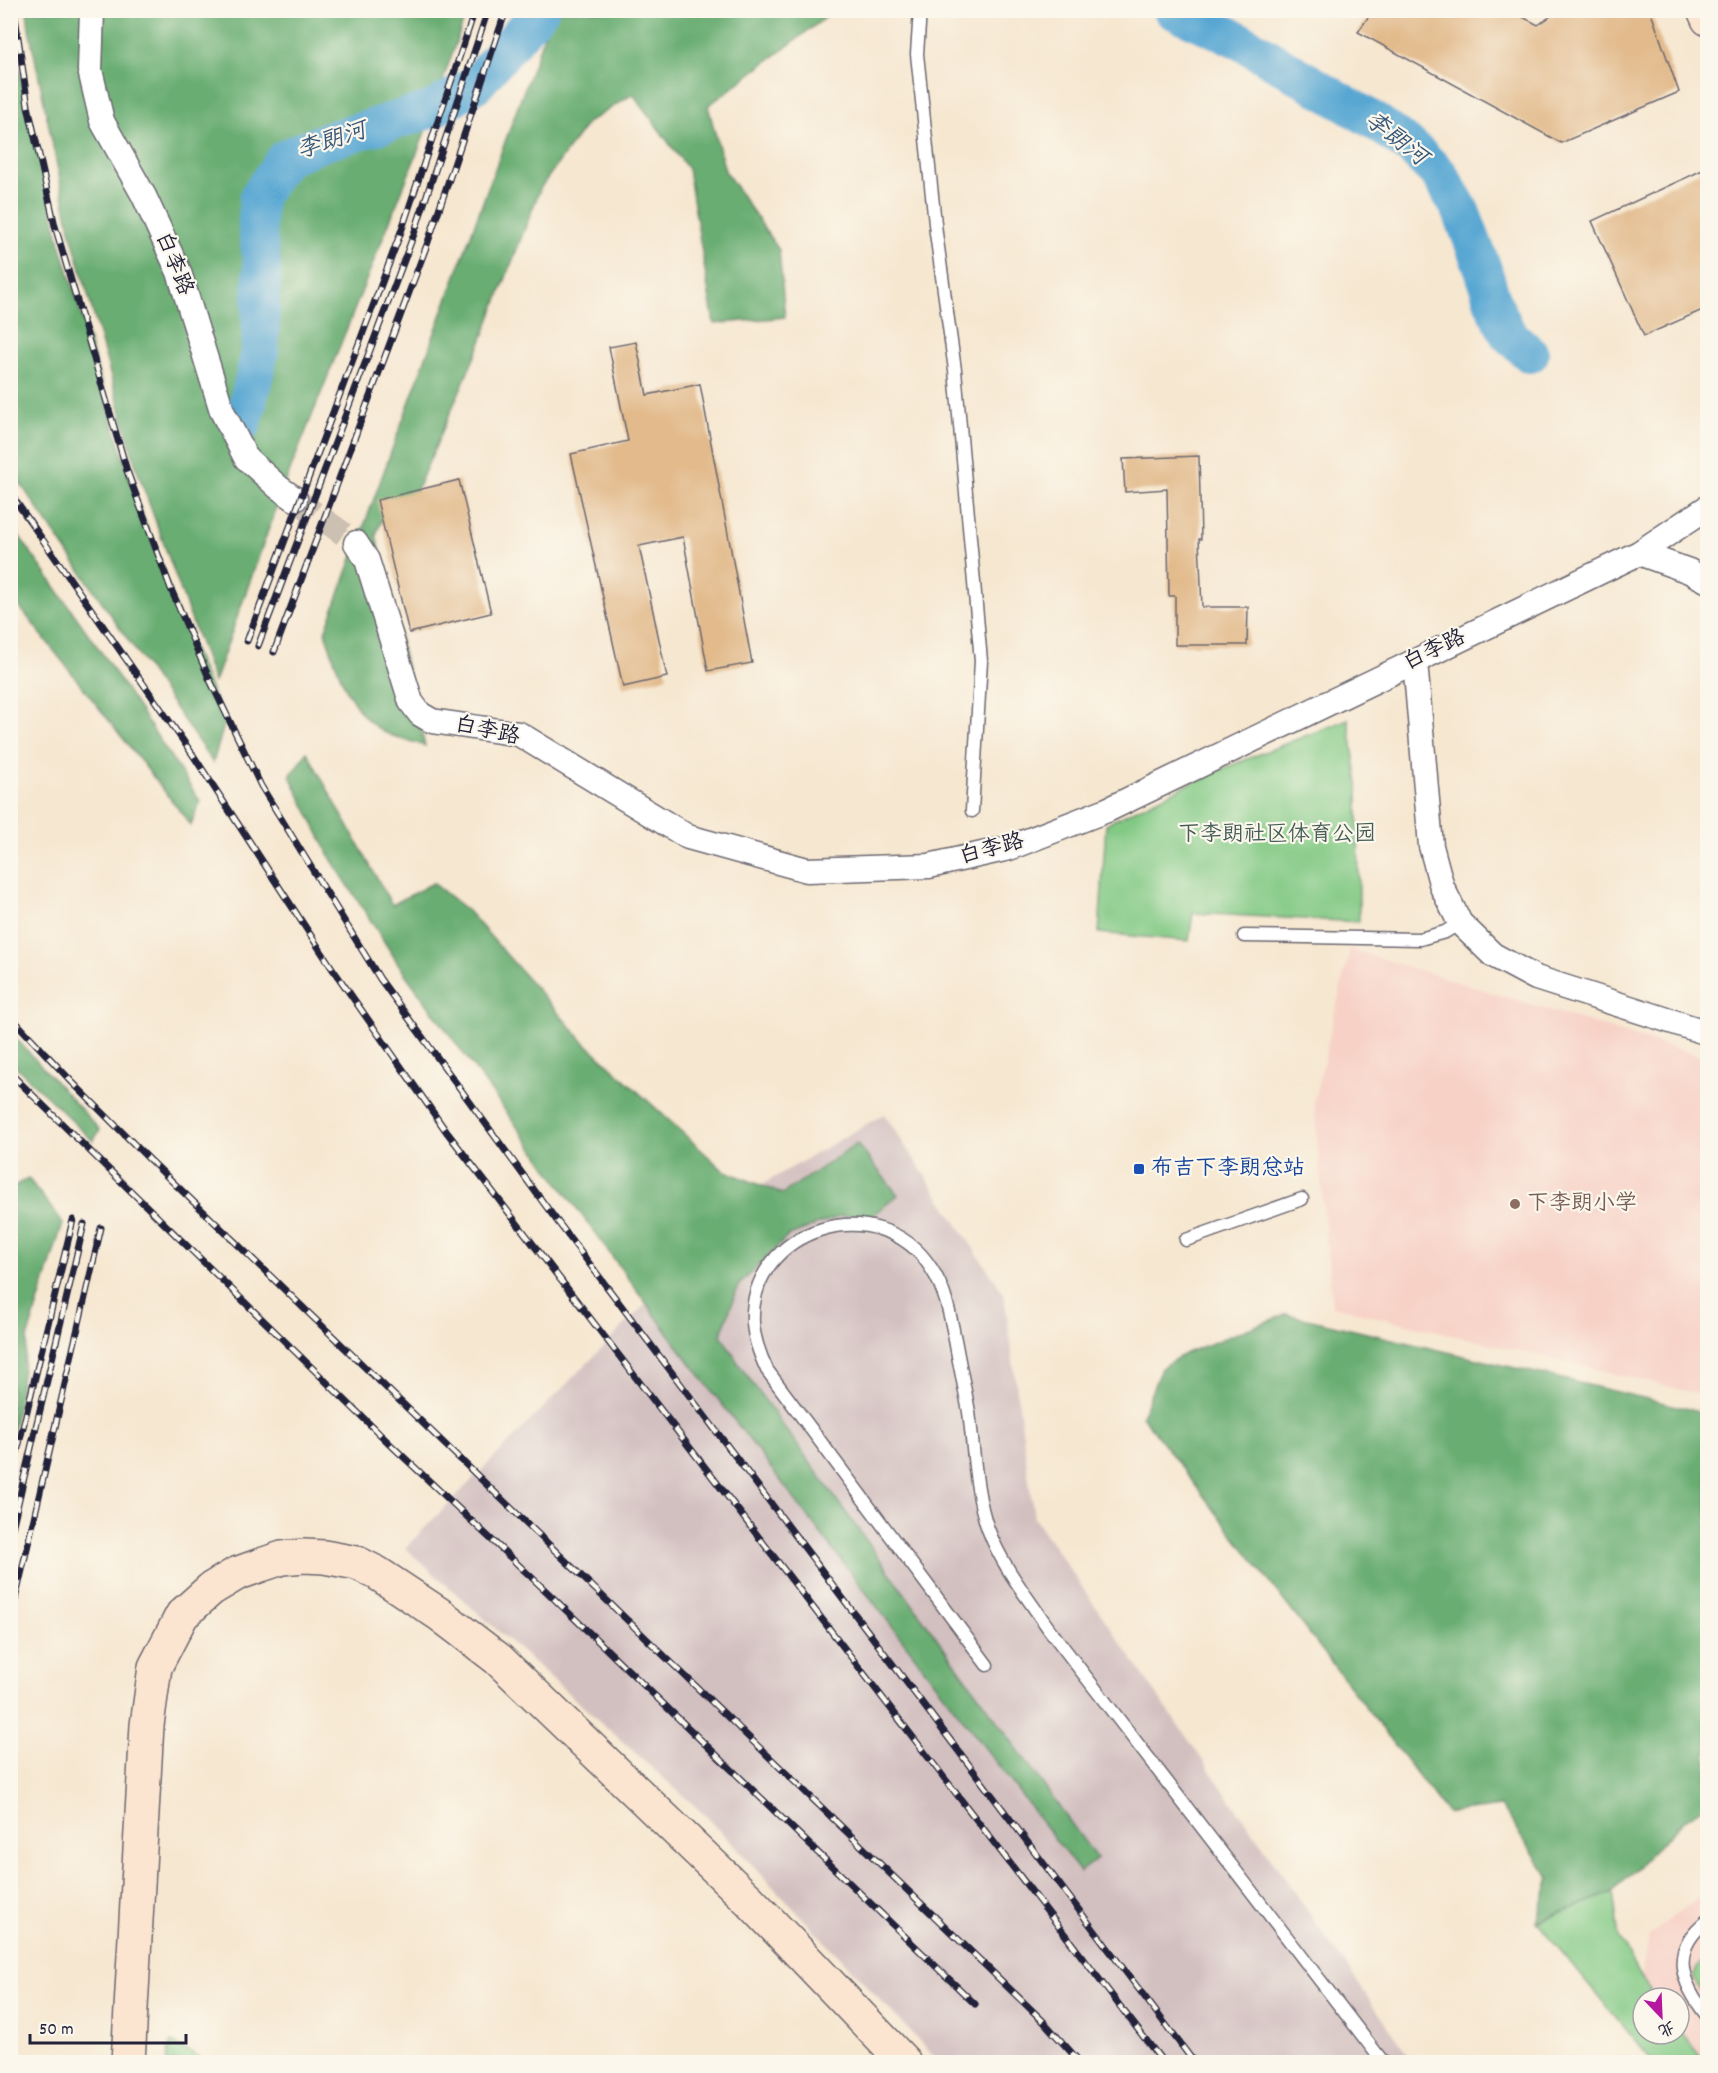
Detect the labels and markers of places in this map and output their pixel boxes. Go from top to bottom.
place label: 布吉下李朗总站 [1151,1154,1305,1185]
marker: 布吉下李朗总站 [1132,1162,1146,1176]
place label: 下李朗小学 [1527,1189,1637,1220]
marker: 下李朗小学 [1508,1197,1522,1211]

